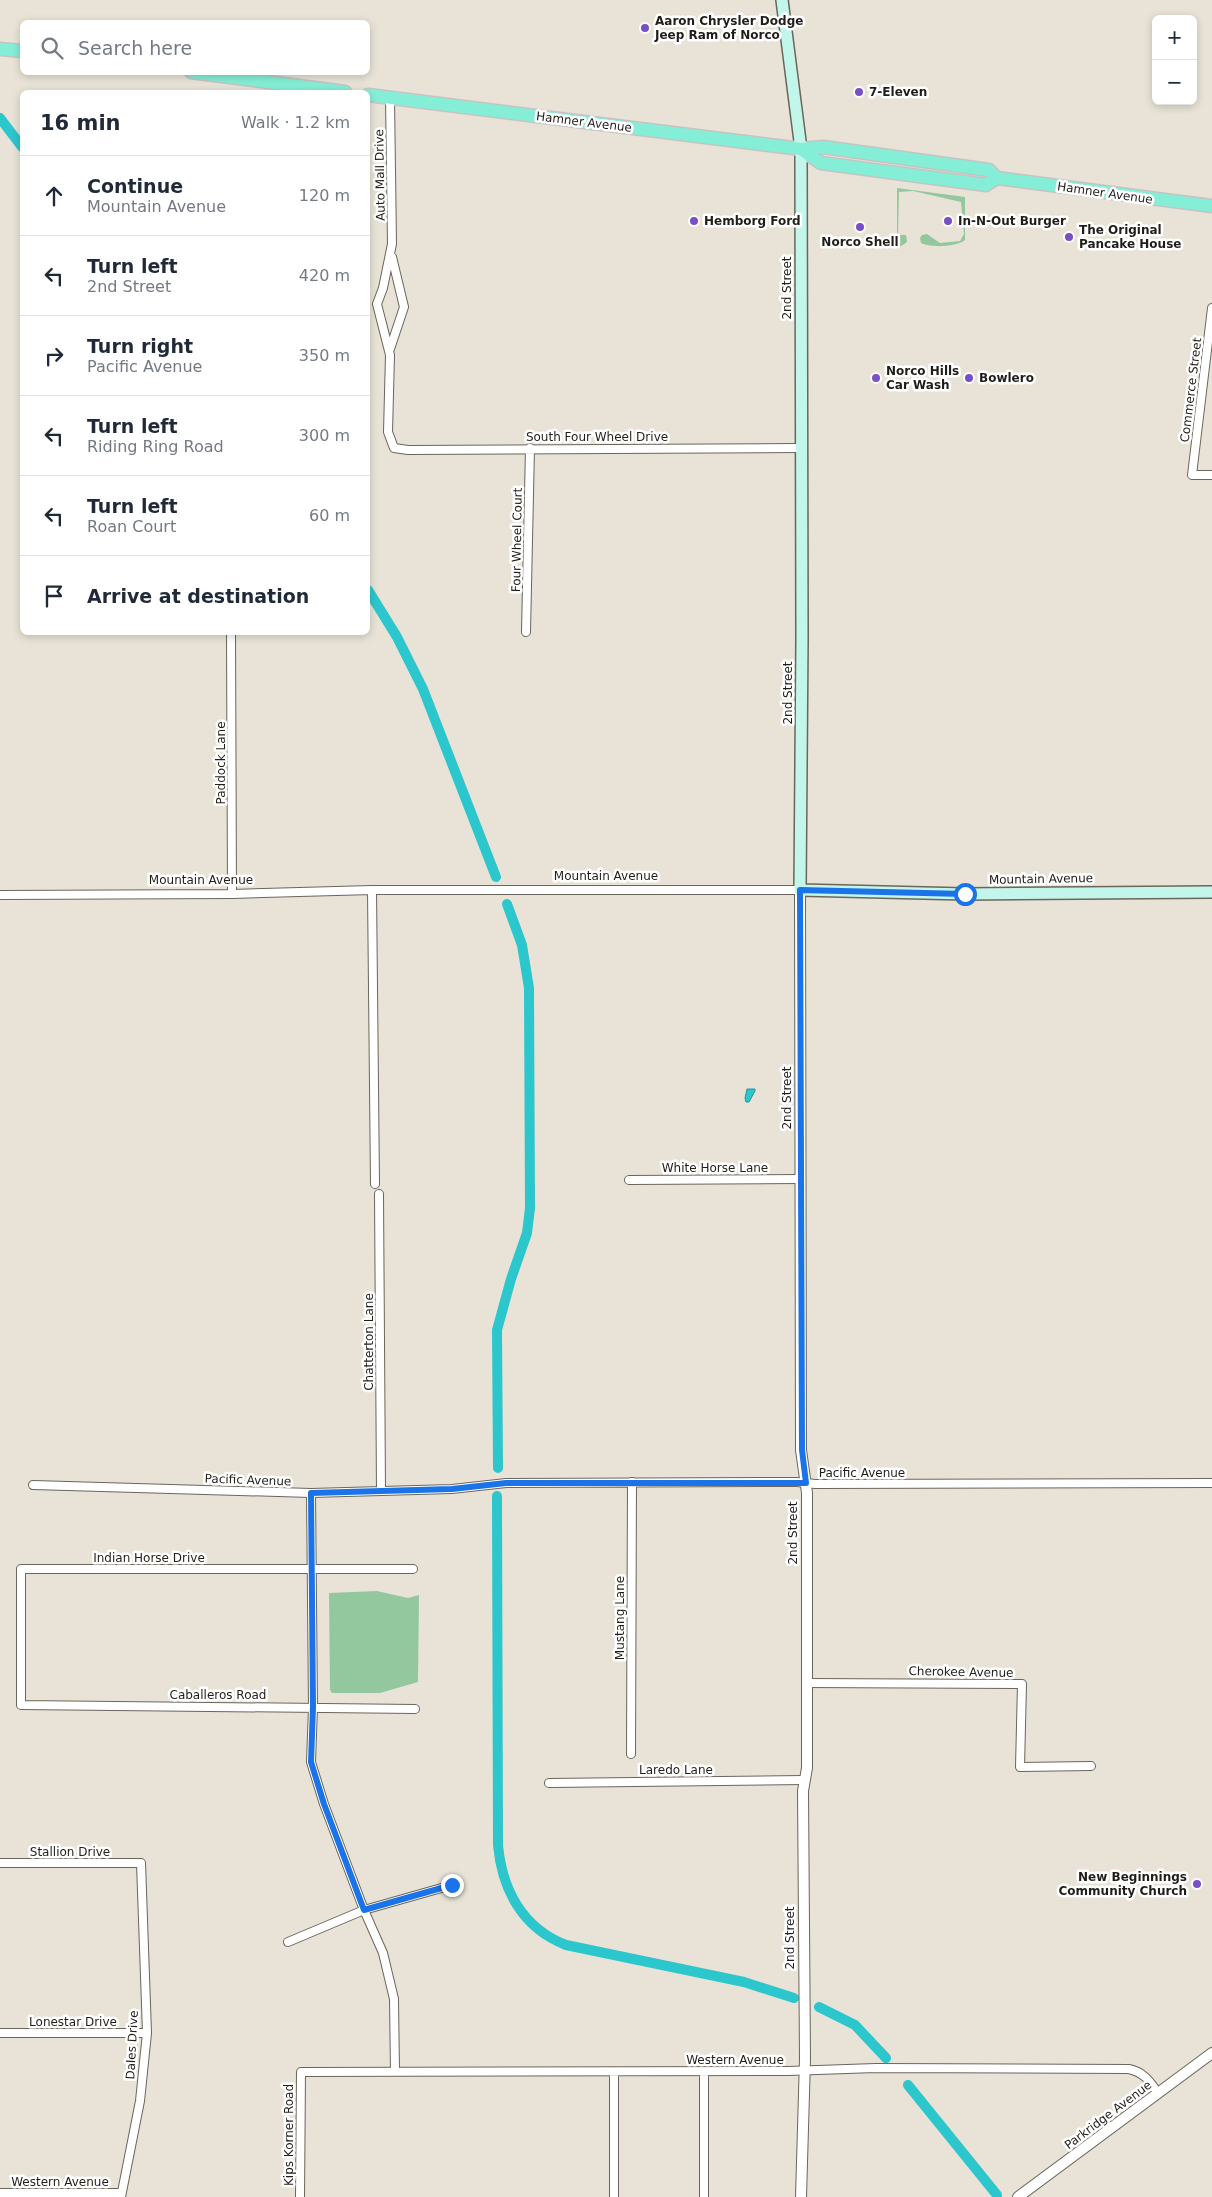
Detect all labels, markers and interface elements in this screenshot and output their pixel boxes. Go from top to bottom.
place label: Aaron Chrysler Dodge Jeep Ram of Norco [654,14,803,42]
map controls [1152,15,1197,105]
button: + [1152,15,1197,60]
search box [20,20,370,75]
marker: Aaron Chrysler Dodge Jeep Ram of Norco [639,22,651,34]
icon: search [38,34,66,62]
text: Search here [78,37,192,59]
button: − [1152,60,1197,105]
place label: 7-Eleven [869,85,927,99]
marker: 7-Eleven [853,86,865,98]
street label: Hamner Avenue [535,109,633,135]
text: 16 min [40,111,121,135]
text: Walk · 1.2 km [241,113,350,132]
street label: Auto Mall Drive [372,129,388,221]
text: Continue [87,175,183,197]
street label: Hamner Avenue [1056,179,1154,207]
icon: ahead [40,182,68,210]
text: 120 m [299,186,350,205]
text: Mountain Avenue [87,197,226,216]
place label: Hemborg Ford [704,214,801,228]
place label: In-N-Out Burger [958,214,1066,228]
marker: Hemborg Ford [688,215,700,227]
marker: In-N-Out Burger [942,215,954,227]
marker: Norco Shell [854,221,866,233]
place label: The Original Pancake House [1079,223,1181,251]
marker: The Original Pancake House [1063,231,1075,243]
place label: Norco Shell [821,235,899,249]
text: Turn left [87,255,178,277]
street label: 2nd Street [780,256,794,320]
icon: left [40,262,68,290]
text: 420 m [299,266,350,285]
text: 2nd Street [87,277,171,296]
text: Turn right [87,335,193,357]
street label: Commerce Street [1178,337,1204,443]
icon: right [40,342,68,370]
text: 350 m [299,346,350,365]
text: Pacific Avenue [87,357,202,376]
place label: Norco Hills Car Wash [886,364,959,392]
place label: Bowlero [979,371,1034,385]
marker: Norco Hills Car Wash [870,372,882,384]
marker: Bowlero [963,372,975,384]
text: Turn left [87,415,178,437]
icon: left [40,422,68,450]
text: 300 m [299,426,350,445]
street label: South Four Wheel Drive [526,430,668,444]
text: Riding Ring Road [87,437,224,456]
street label: Four Wheel Court [509,487,525,592]
text: Turn left [87,495,178,517]
icon: left [40,502,68,530]
text: 60 m [309,506,350,525]
text: Roan Court [87,517,176,536]
icon: arrive [40,582,68,610]
text: Arrive at destination [87,585,309,607]
street label: 2nd Street [781,661,795,725]
street label: Paddock Lane [214,721,228,805]
street label: Mountain Avenue [554,869,658,883]
street label: Mountain Avenue [989,871,1093,887]
street label: Mountain Avenue [149,873,253,887]
route start [954,883,977,906]
street label: 2nd Street [780,1066,794,1130]
street label: White Horse Lane [662,1161,768,1175]
street label: Chatterton Lane [362,1293,376,1391]
street label: Pacific Avenue [819,1466,905,1480]
street label: Pacific Avenue [205,1471,291,1489]
street label: 2nd Street [786,1501,800,1565]
street label: Indian Horse Drive [93,1551,205,1565]
street label: Mustang Lane [613,1576,627,1660]
street label: Cherokee Avenue [908,1664,1014,1680]
street label: Caballeros Road [170,1688,266,1702]
street label: Laredo Lane [639,1763,713,1777]
street label: Stallion Drive [30,1845,110,1859]
place label: New Beginnings Community Church [1059,1870,1187,1898]
route end [441,1874,464,1897]
marker: New Beginnings Community Church [1191,1878,1203,1890]
street label: 2nd Street [783,1906,797,1970]
street label: Dales Drive [123,2010,141,2080]
street label: Lonestar Drive [29,2015,117,2029]
street label: Western Avenue [686,2053,784,2067]
street label: Parkridge Avenue [1062,2078,1154,2152]
street label: Kips Korner Road [282,2084,296,2186]
street label: Western Avenue [11,2175,109,2189]

